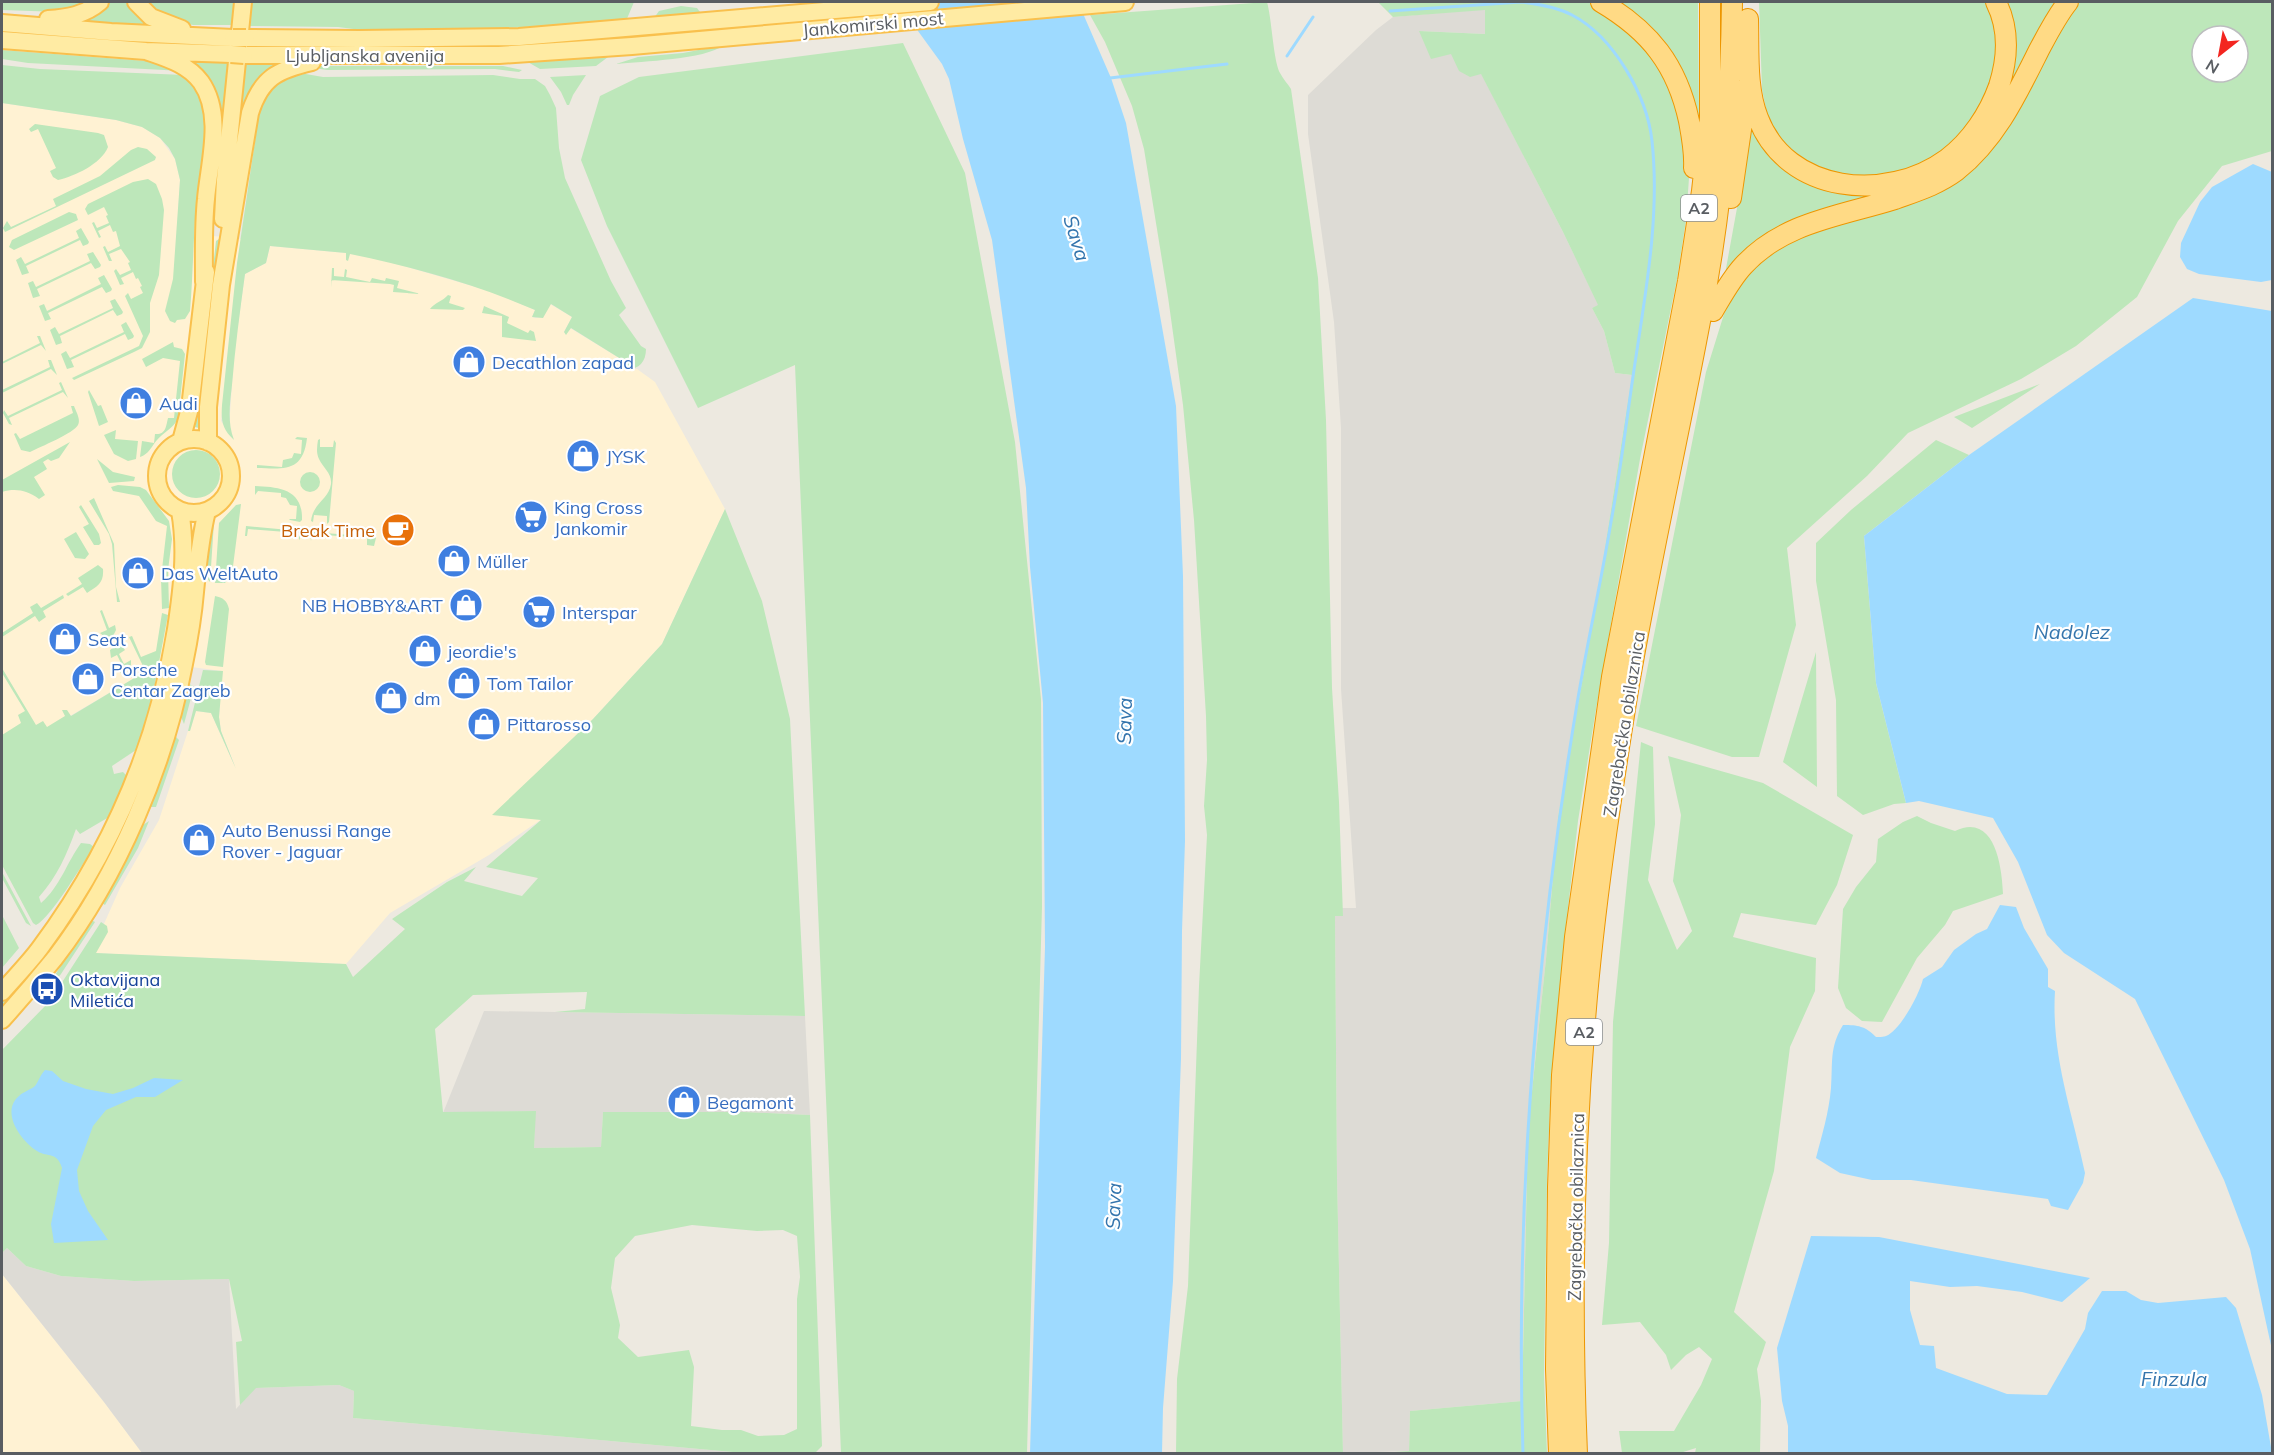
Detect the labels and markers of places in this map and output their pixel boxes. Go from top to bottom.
shop icon: Decathlon zapad [451,344,487,380]
place label: Decathlon zapad [492,351,634,374]
shop icon: Audi [118,385,154,421]
place label: Audi [159,392,198,415]
shop icon: JYSK [565,438,601,474]
place label: JYSK [606,445,646,468]
place label: King Cross Jankomir [554,496,643,540]
supermarket icon: King Cross Jankomir [513,499,549,535]
cafe icon: Break Time [380,512,416,548]
place label: Break Time [281,519,375,542]
shop icon: Müller [436,543,472,579]
place label: Müller [477,550,528,573]
shop icon: Das WeltAuto [120,555,156,591]
place label: Das WeltAuto [161,562,278,585]
shop icon: NB HOBBY&ART [448,587,484,623]
place label: NB HOBBY&ART [302,594,443,617]
supermarket icon: Interspar [521,594,557,630]
place label: Interspar [562,601,637,624]
shop icon: Seat [47,621,83,657]
place label: Seat [88,628,126,651]
shop icon: jeordie's [407,633,443,669]
place label: jeordie's [446,640,517,663]
place label: Porsche Centar Zagreb [111,658,231,702]
shop icon: Porsche Centar Zagreb [70,661,106,697]
shop icon: Tom Tailor [446,665,482,701]
place label: Tom Tailor [487,672,573,695]
shop icon: dm [373,680,409,716]
place label: dm [414,687,441,710]
shop icon: Pittarosso [466,706,502,742]
place label: Pittarosso [507,713,591,736]
place label: Auto Benussi Range Rover - Jaguar [222,819,391,863]
shop icon: Auto Benussi Range Rover - Jaguar [181,822,217,858]
place label: Oktavijana Miletića [70,968,160,1012]
bus stop icon: Oktavijana Miletića [29,971,65,1007]
shop icon: Begamont [666,1084,702,1120]
place label: Begamont [707,1091,794,1114]

